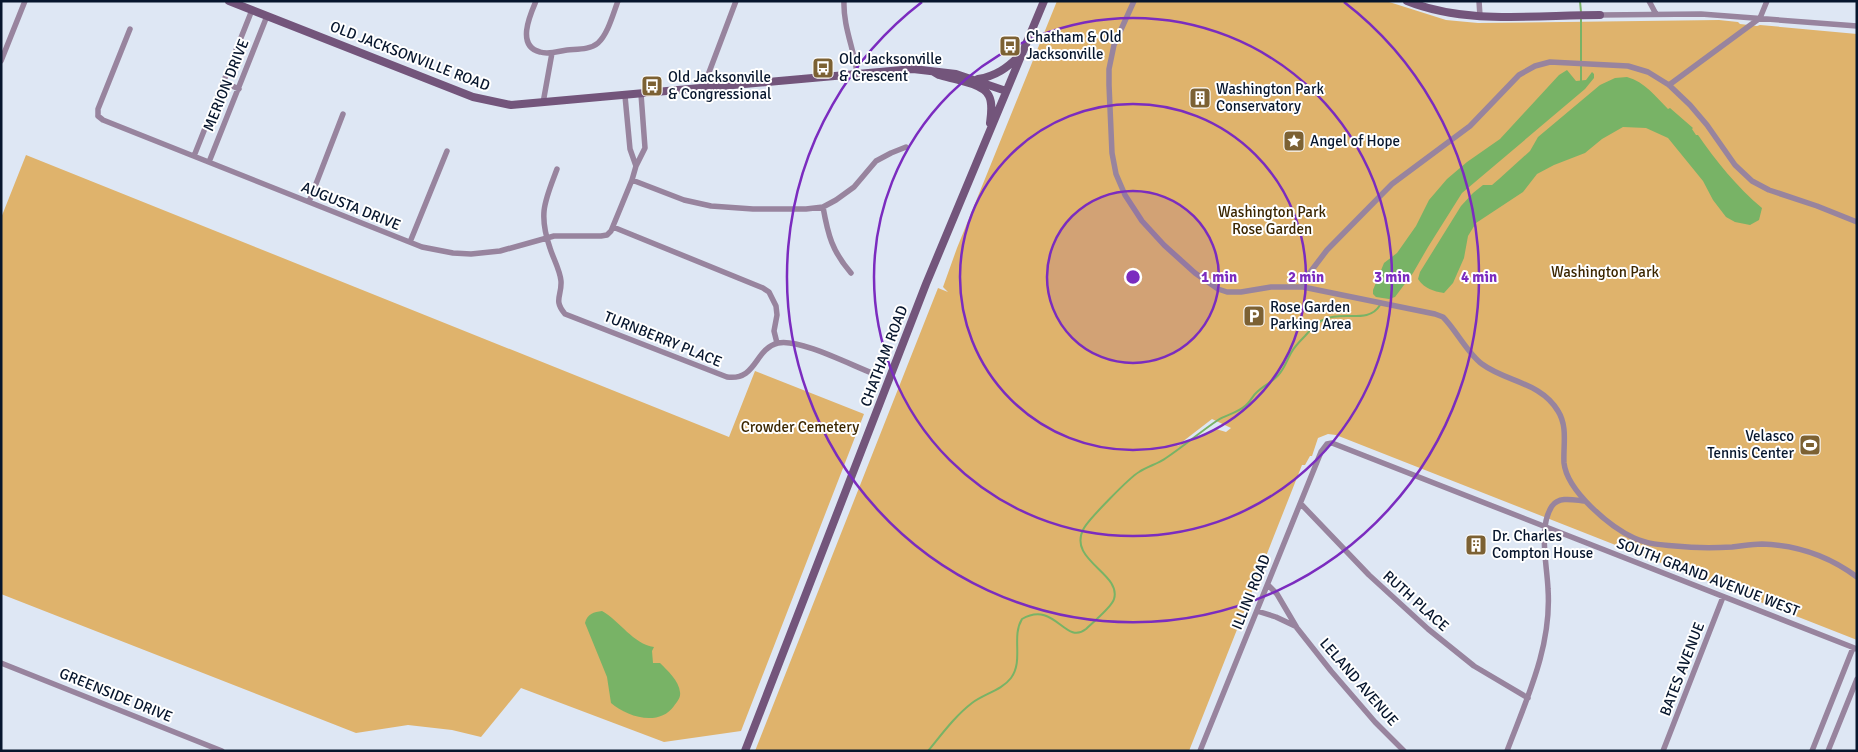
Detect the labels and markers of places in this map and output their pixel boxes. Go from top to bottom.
place label: Chatham & Old Jacksonville [1026,28,1122,63]
bus stop icon: Chatham & Old Jacksonville [998,34,1022,58]
place label: Old Jacksonville & Crescent [839,50,942,85]
bus stop icon: Old Jacksonville & Crescent [811,56,835,80]
place label: Old Jacksonville & Congressional [668,68,771,103]
bus stop icon: Old Jacksonville & Congressional [640,74,664,98]
place label: Washington Park Conservatory [1216,80,1324,115]
building icon: Washington Park Conservatory [1188,86,1212,110]
place icon: Angel of Hope [1282,129,1306,153]
place label: Angel of Hope [1310,132,1400,150]
centre of rings [1124,268,1142,286]
place label: Rose Garden Parking Area [1270,298,1352,333]
parking icon: Rose Garden Parking Area [1242,304,1266,328]
place label: Velasco Tennis Center [1707,427,1794,462]
sports icon: Velasco Tennis Center [1798,433,1822,457]
place label: Dr. Charles Compton House [1492,527,1593,562]
building icon: Dr. Charles Compton House [1464,533,1488,557]

